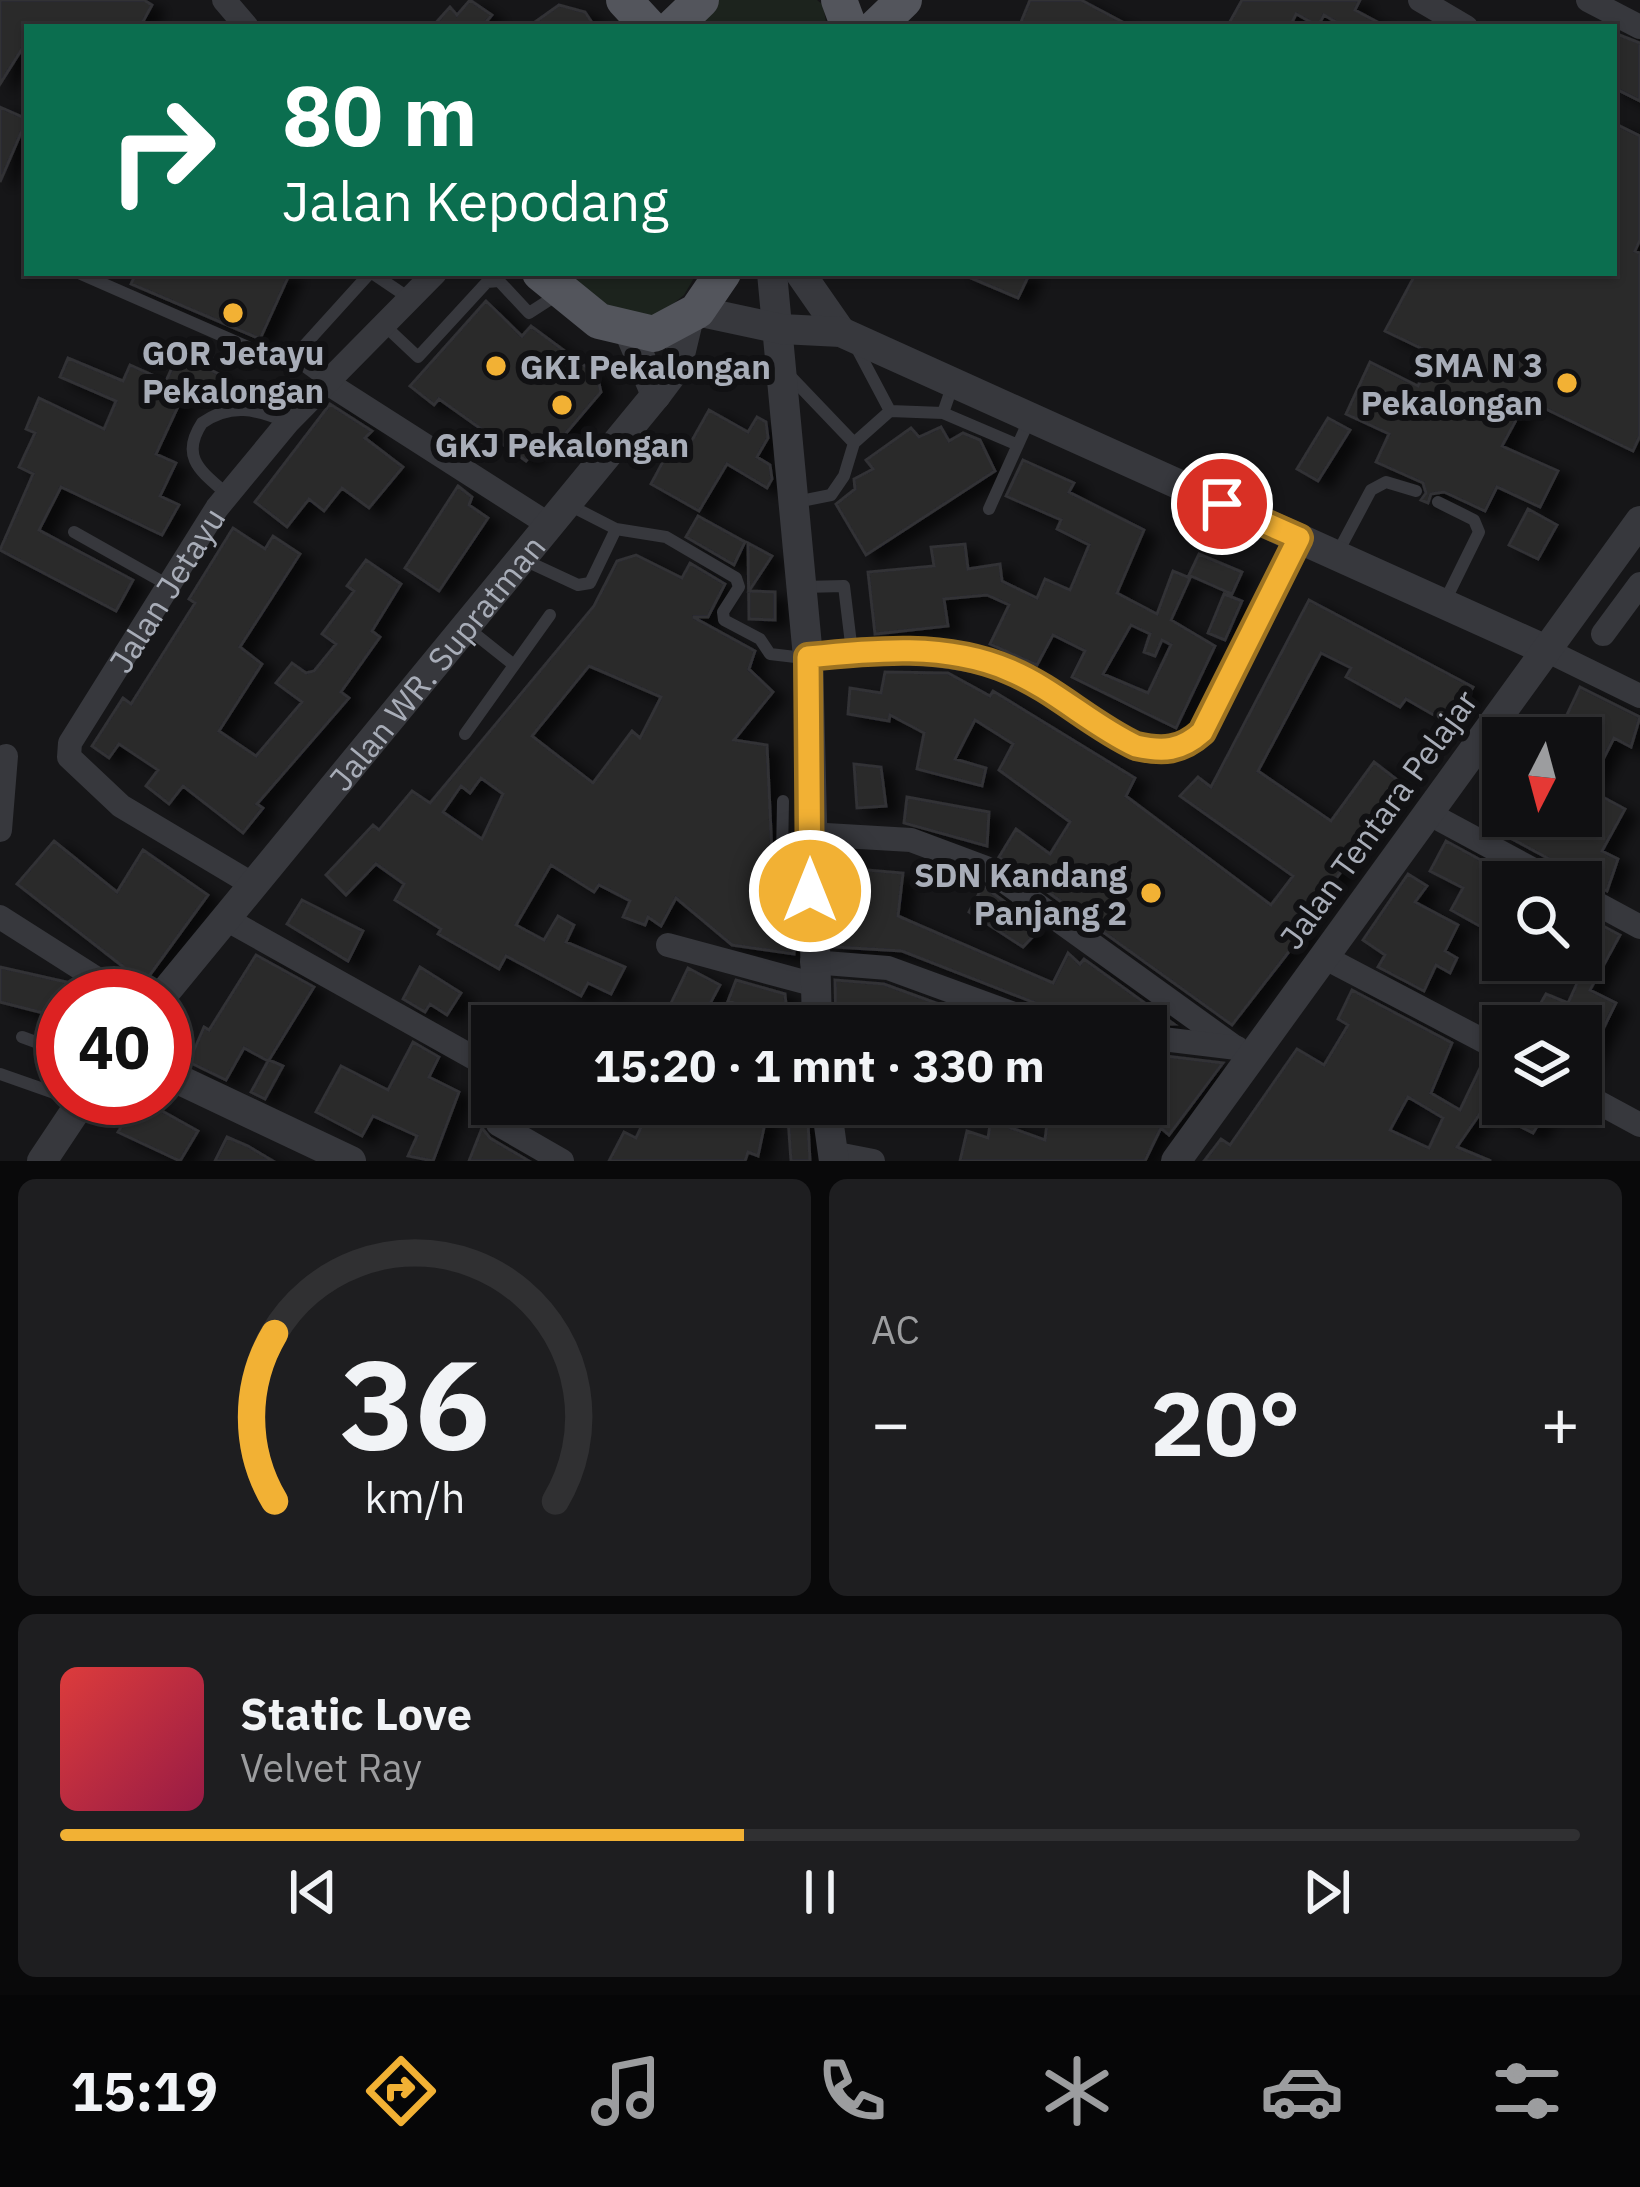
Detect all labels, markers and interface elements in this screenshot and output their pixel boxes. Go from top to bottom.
text: 80 m [282,60,478,169]
icon: right [84,72,240,228]
text: Jalan Kepodang [282,166,669,236]
marker: GOR Jetayu Pekalongan [220,300,246,326]
place label: GOR Jetayu Pekalongan [142,331,324,412]
place label: SMA N 3 Pekalongan [1361,343,1543,424]
place label: GKI Pekalongan [520,345,771,388]
marker: GKI Pekalongan [483,353,509,379]
marker: SMA N 3 Pekalongan [1554,370,1580,396]
marker: GKJ Pekalongan [549,392,575,418]
place label: GKJ Pekalongan [435,423,689,466]
pin [1171,453,1273,555]
icon: arrive [1189,471,1255,537]
street label: Jalan Jetayu [98,499,234,680]
street label: Jalan WR. Supratman [319,526,554,799]
street label: Jalan Tentara Pelajar [1270,681,1486,957]
north arrow [1482,717,1602,837]
map controls [1482,717,1602,1125]
position arrow [747,828,873,954]
place label: SDN Kandang Panjang 2 [914,853,1128,934]
button: search [1482,861,1602,981]
marker: SDN Kandang Panjang 2 [1138,880,1164,906]
speed limit sign: 40 [36,969,192,1125]
button: layers [1482,1005,1602,1125]
text: 15:20 · 1 mnt · 330 m [593,1036,1045,1094]
text: AC [871,1304,920,1355]
text: 36 [340,1322,489,1484]
text: 20° [1150,1364,1301,1481]
text: − [871,1379,911,1465]
text: + [1540,1379,1580,1465]
text: km/h [364,1468,465,1524]
text: Static Love [240,1684,472,1742]
text: Velvet Ray [240,1742,422,1793]
icon: previous [280,1859,346,1925]
icon: pause [787,1859,853,1925]
icon: next [1294,1859,1360,1925]
icon: directions [359,2049,443,2133]
icon: music [584,2049,668,2133]
icon: phone [810,2049,894,2133]
icon: climate [1035,2049,1119,2133]
icon: car [1260,2049,1344,2133]
icon: filters [1485,2049,1569,2133]
text: 15:19 [71,2056,218,2126]

